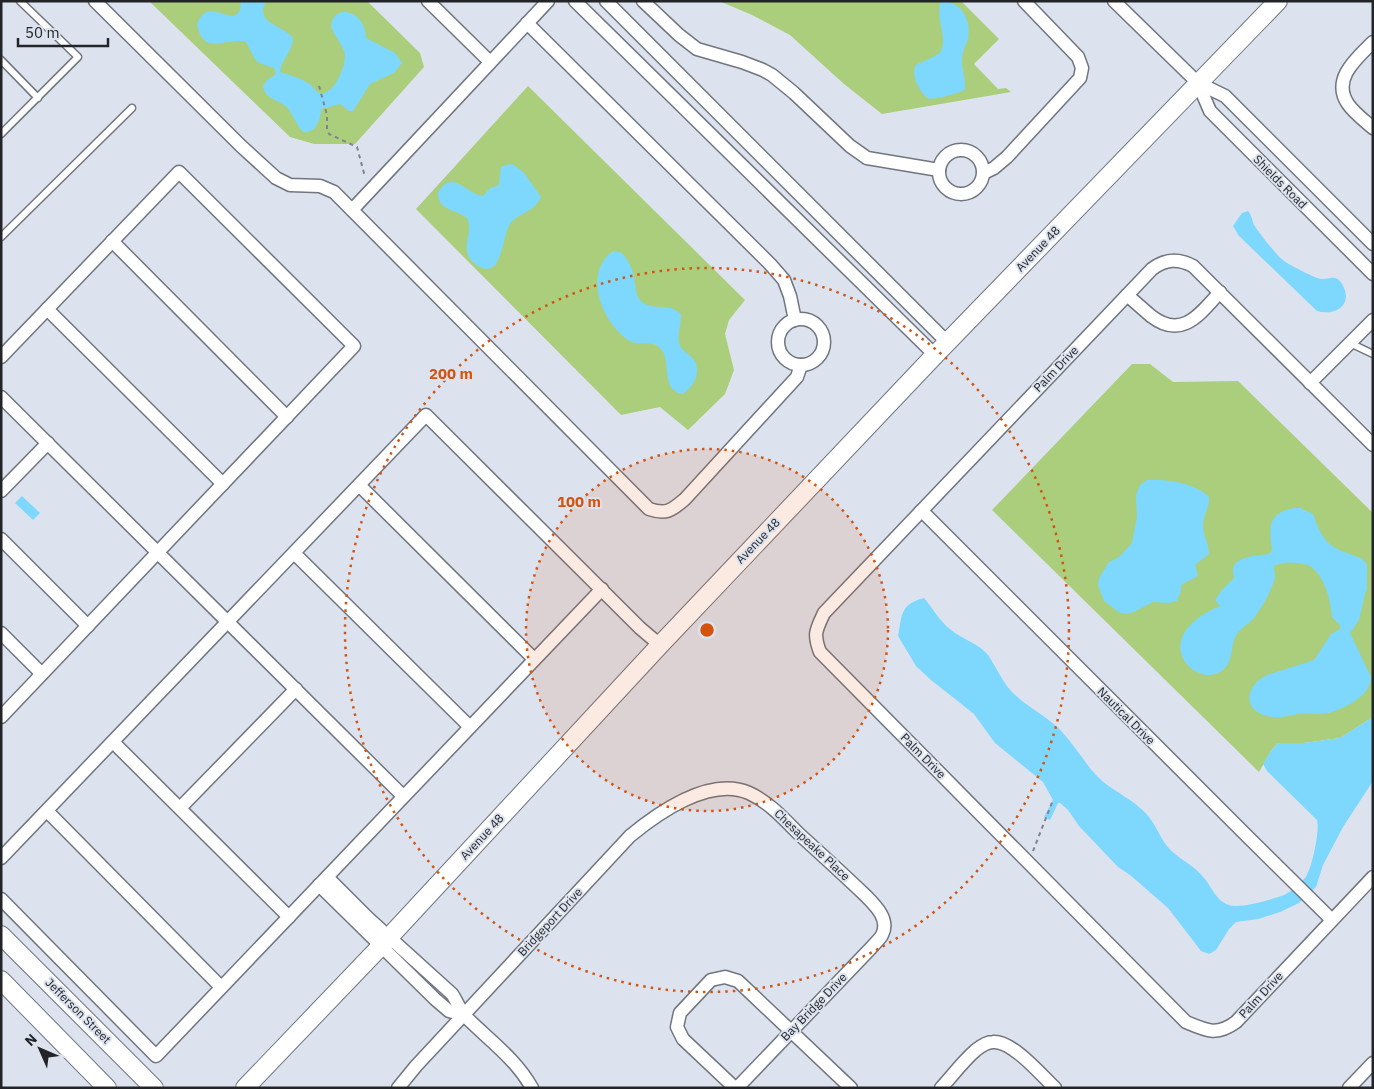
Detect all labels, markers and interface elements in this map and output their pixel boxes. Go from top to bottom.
scale bar [18,15,108,47]
text: 50 m [25,23,60,42]
street label: Shields Road [1250,152,1310,212]
street label: Avenue 48 [1012,223,1063,274]
street label: Palm Drive [1030,342,1081,395]
text: 200 m [429,364,473,383]
text: 100 m [557,492,601,511]
street label: Avenue 48 [732,515,783,566]
centre of rings [698,621,716,639]
street label: Nautical Drive [1094,684,1159,748]
street label: Palm Drive [898,730,949,782]
street label: Chesapeake Place [771,806,854,884]
street label: Avenue 48 [457,811,507,863]
street label: Bridgeport Drive [514,884,585,959]
street label: Palm Drive [1235,968,1286,1021]
street label: Bay Bridge Drive [777,969,850,1044]
street label: Jefferson Street [42,975,114,1047]
north arrow [15,1024,65,1074]
text: N [21,1030,41,1050]

